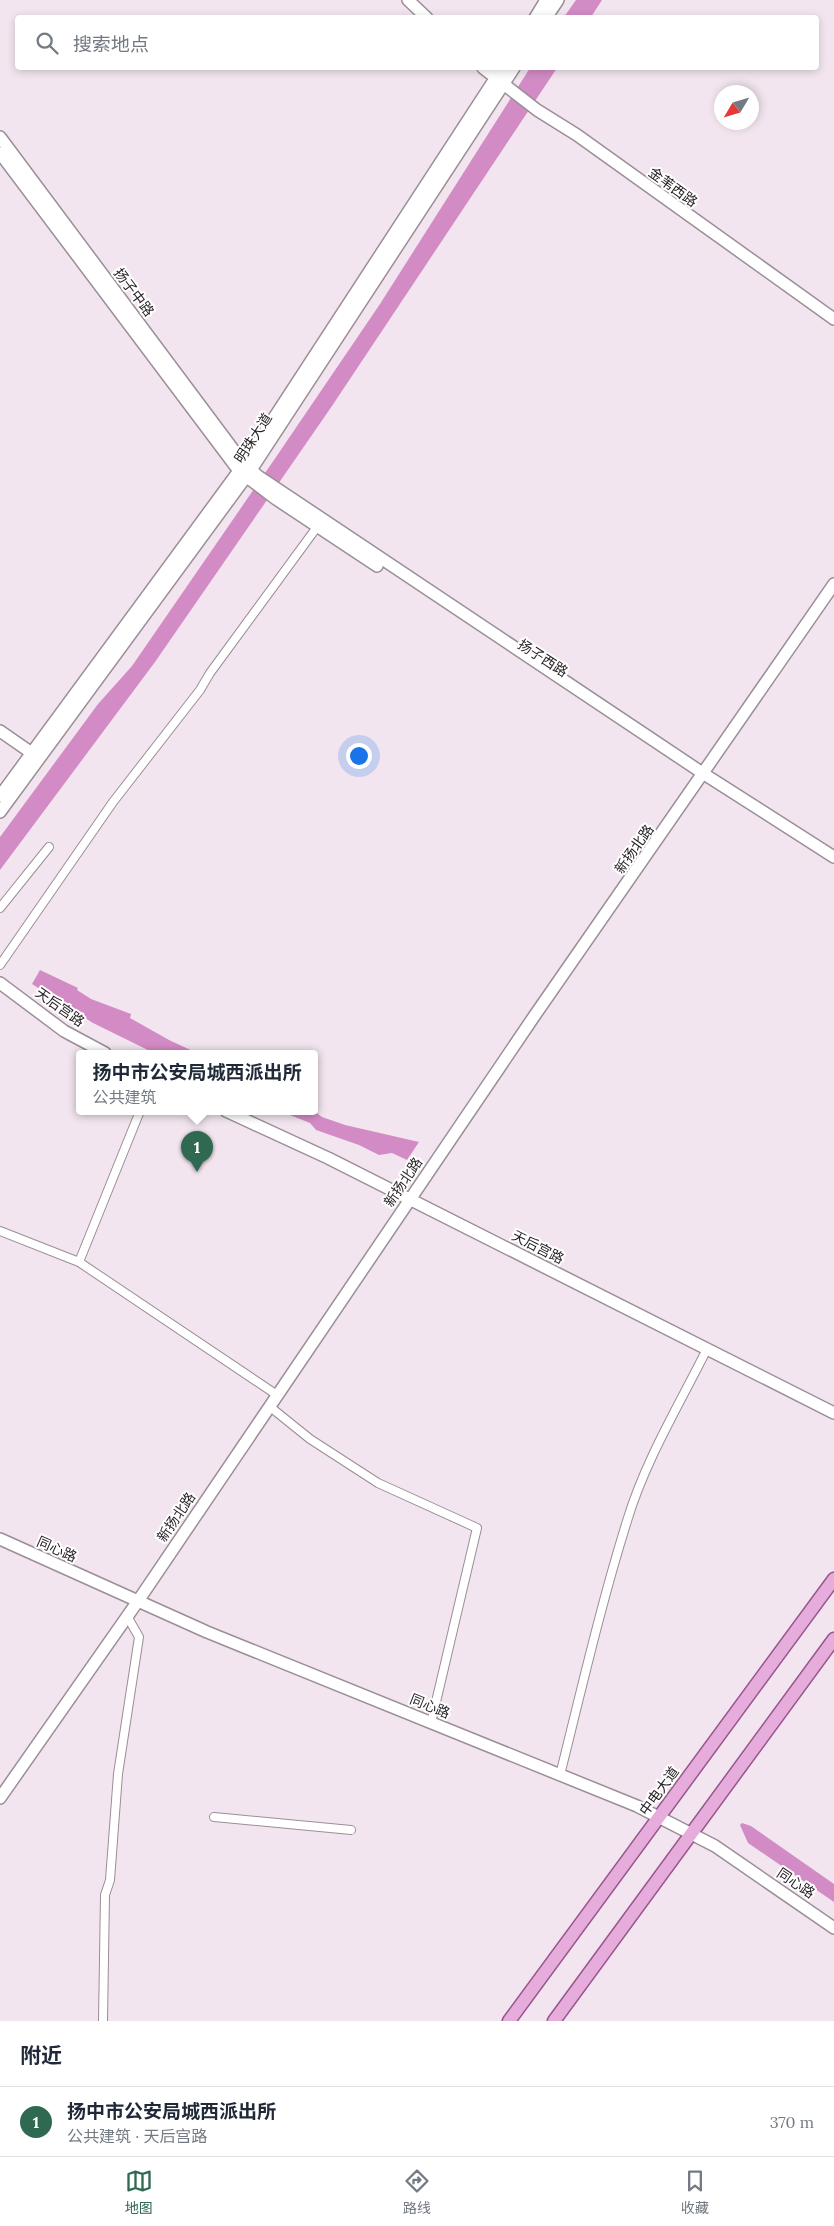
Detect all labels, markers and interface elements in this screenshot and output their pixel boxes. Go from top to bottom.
search box [15,15,819,70]
icon: search [33,29,61,57]
text: 搜索地点 [73,32,149,56]
north arrow [714,85,759,130]
street label: 金苇西路 [645,163,701,211]
street label: 扬子中路 [110,264,158,320]
street label: 明珠大道 [230,410,276,466]
street label: 扬子西路 [515,635,571,681]
your location [346,743,372,769]
street label: 新扬北路 [611,821,657,877]
street label: 天后宫路 [32,984,88,1030]
popup [76,1050,318,1115]
text: 扬中市公安局城西派出所 [92,1060,302,1084]
text: 公共建筑 [92,1087,157,1107]
pin: 1 [181,1131,213,1172]
street label: 新扬北路 [380,1154,426,1210]
street label: 天后宫路 [509,1226,567,1268]
street label: 新扬北路 [153,1489,199,1545]
street label: 同心路 [34,1532,80,1566]
street label: 同心路 [407,1690,453,1722]
street label: 中电大道 [635,1763,683,1819]
street label: 同心路 [774,1864,818,1902]
text: 附近 [20,2042,62,2069]
text: 扬中市公安局城西派出所 [67,2099,276,2123]
text: 1 [33,2112,39,2132]
text: 370 m [770,2112,814,2132]
text: 公共建筑 · 天后宫路 [67,2126,207,2146]
tab: 地图 [125,2167,153,2217]
tab: 路线 [403,2167,431,2217]
tab: 收藏 [681,2167,709,2217]

